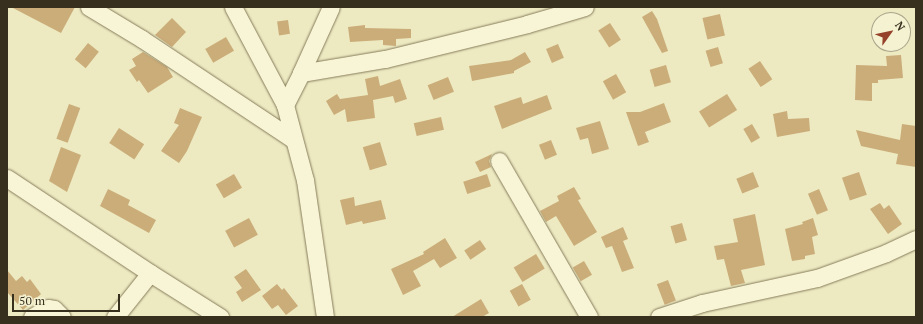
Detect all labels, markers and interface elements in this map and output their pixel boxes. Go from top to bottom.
north arrow [871,12,911,52]
text: N [892,19,908,33]
scale bar [14,286,122,312]
text: 50 m [19,293,45,308]

